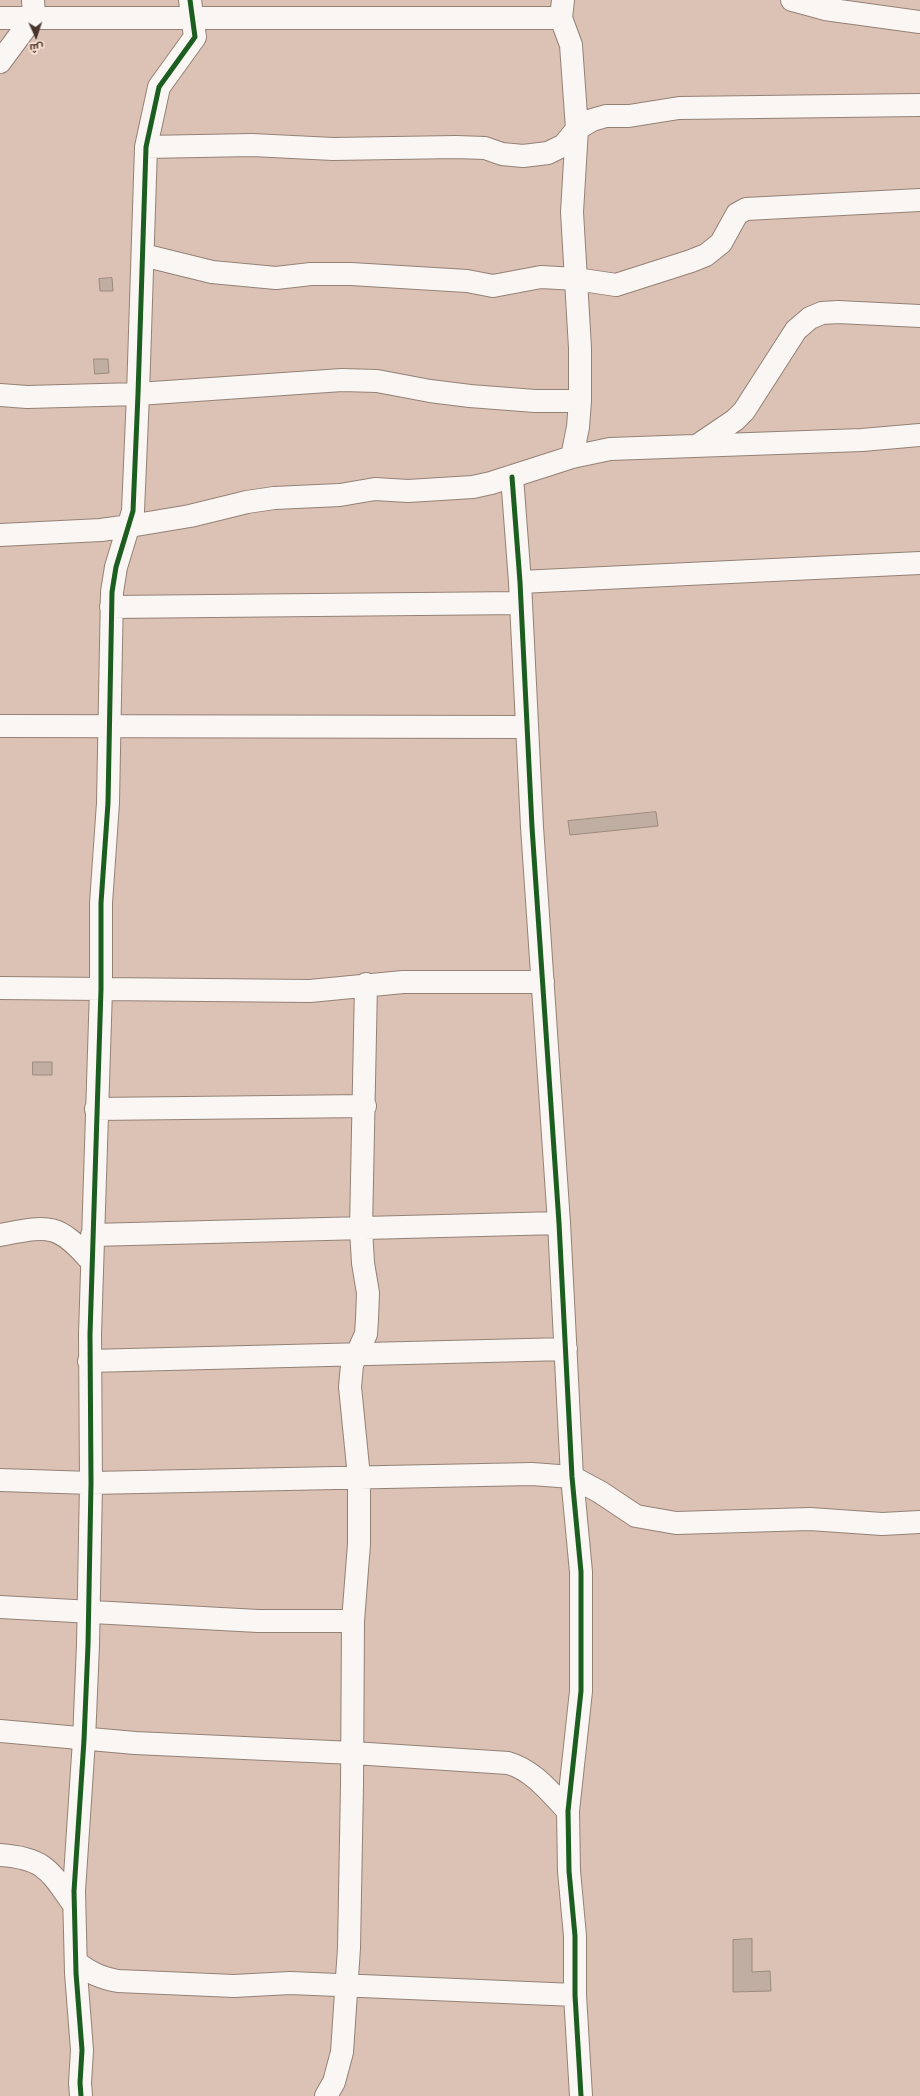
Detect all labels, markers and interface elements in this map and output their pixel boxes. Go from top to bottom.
north arrow [16,16,56,56]
text: ش [29,42,44,54]

